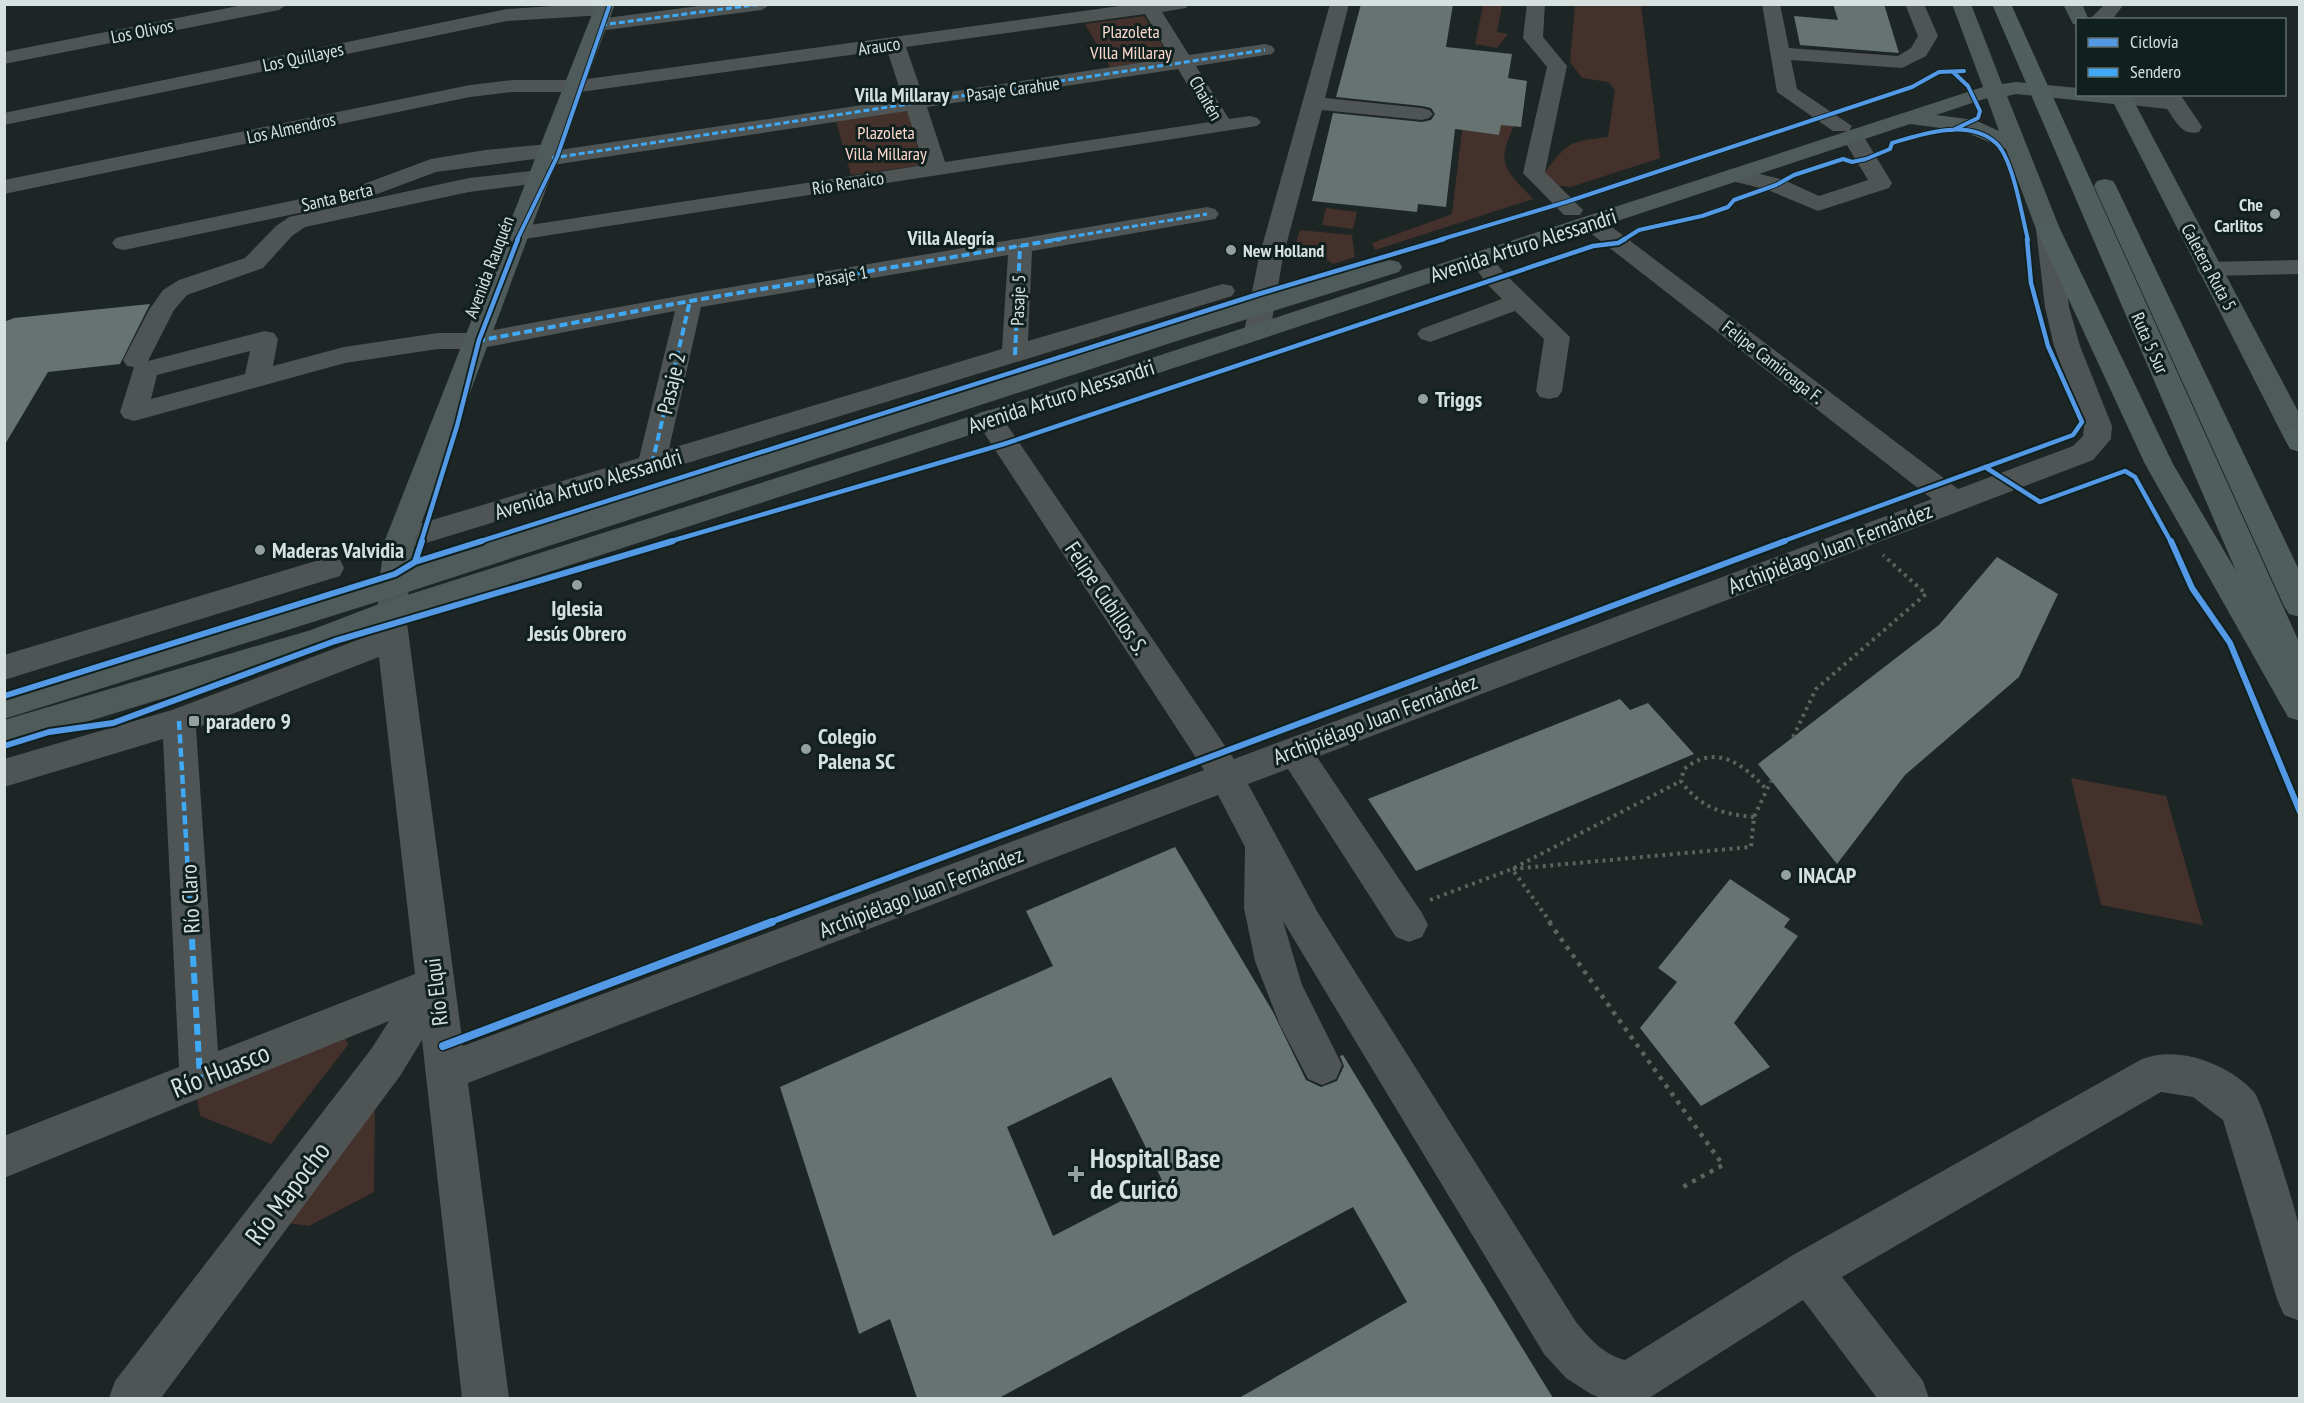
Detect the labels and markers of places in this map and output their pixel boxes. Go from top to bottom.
place label: Che Carlitos [2214,193,2263,237]
marker: Che Carlitos [2268,207,2282,221]
place label: New Holland [1243,239,1324,262]
marker: New Holland [1224,243,1238,257]
place label: Triggs [1435,385,1482,413]
marker: Triggs [1416,392,1430,406]
place label: Maderas Valvidia [272,536,404,564]
marker: Maderas Valvidia [253,543,267,557]
marker: Iglesia Jesús Obrero [570,578,584,592]
place label: Iglesia Jesús Obrero [526,594,627,647]
place label: paradero 9 [206,707,291,735]
marker: paradero 9 [187,714,201,728]
place label: Colegio Palena SC [818,722,895,775]
marker: Colegio Palena SC [799,742,813,756]
place label: INACAP [1798,861,1857,889]
marker: INACAP [1779,868,1793,882]
place label: Hospital Base de Curicó [1090,1141,1221,1206]
marker: Hospital Base de Curicó [1067,1165,1085,1183]

